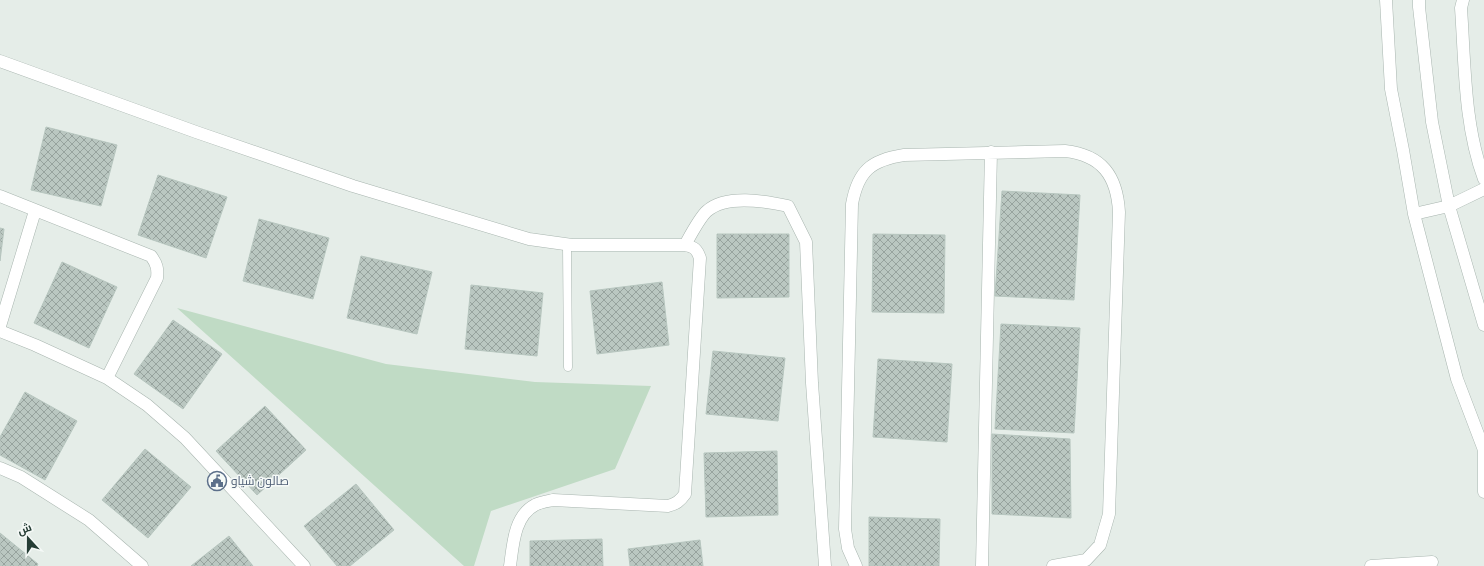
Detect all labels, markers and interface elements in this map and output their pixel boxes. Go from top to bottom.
public building icon: صالون شياو [206,470,228,492]
place label: صالون شياو [231,473,289,489]
north arrow [8,518,48,558]
text: ش [15,520,34,538]

